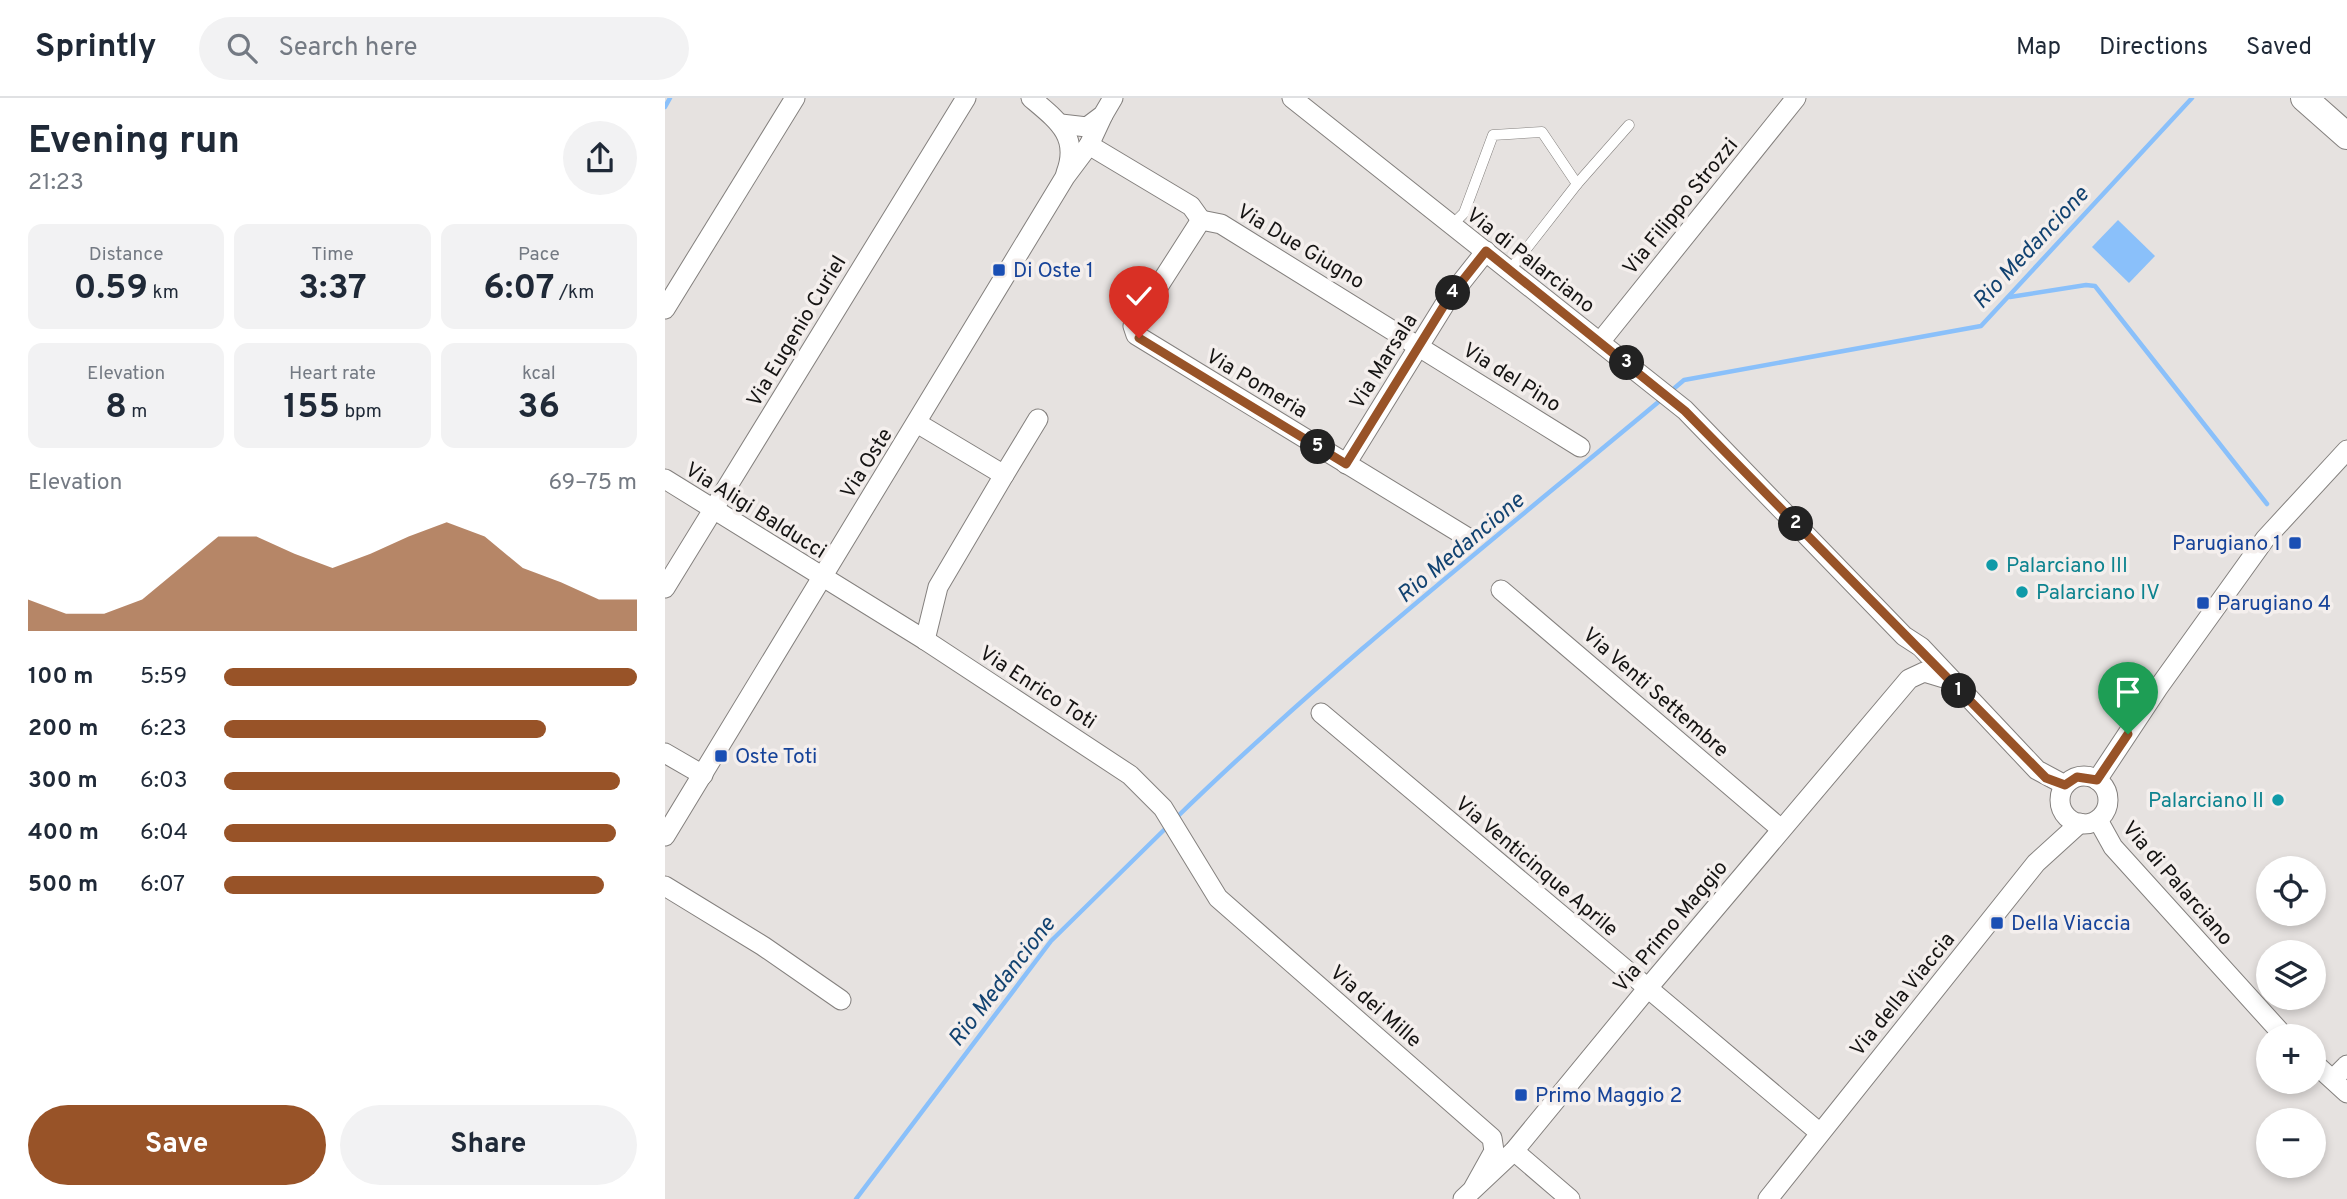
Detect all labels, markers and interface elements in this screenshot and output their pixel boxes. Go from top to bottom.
search box [199,17,689,80]
text: Sprintly [35,27,157,69]
icon: search [223,29,261,67]
text: Search here [279,32,418,65]
text: Map [2016,33,2061,63]
text: Directions [2099,33,2208,63]
text: Saved [2246,33,2312,63]
text: Evening run [28,118,240,167]
button: share [563,121,637,195]
street label: Via Filippo Strozzi [1618,133,1745,281]
text: 21:23 [28,169,84,198]
water label: Rio Medancione [1967,180,2097,316]
street label: Via Due Giugno [1231,198,1369,296]
street label: Via di Palarciano [1460,202,1600,320]
text: Distance [89,243,163,267]
text: Time [311,243,354,267]
text: Pace [518,243,560,267]
street label: Via Eugenio Curiel [741,251,853,412]
place label: Di Oste 1 [1013,258,1094,285]
marker: Di Oste 1 [991,262,1007,278]
pin [1109,266,1169,338]
text: 0.59 [74,267,148,311]
text: 3:37 [298,267,367,311]
text: 6:07 [483,267,554,311]
pin: 4 [1435,276,1471,310]
icon: check [1120,277,1158,315]
text: 4 [1446,280,1459,304]
text: km [148,281,179,305]
text: /km [554,281,594,305]
street label: Via Marsala [1344,309,1424,415]
street label: Via del Pino [1457,337,1565,419]
street label: Via Pomeria [1200,343,1312,425]
pin: 3 [1609,345,1644,380]
text: 3 [1621,350,1632,374]
text: Elevation [87,362,165,386]
text: Heart rate [289,362,376,386]
text: kcal [522,362,556,386]
text: 8 [105,386,127,430]
text: 155 [283,386,340,430]
text: 36 [518,386,560,430]
text: m [127,400,147,424]
text: bpm [340,400,382,424]
street label: Via Oste [835,423,900,504]
pin: 5 [1301,430,1335,464]
text: 5 [1312,434,1323,458]
street label: Via Aligi Balducci [679,457,831,566]
text: Elevation [28,469,123,498]
text: 69–75 m [549,469,637,498]
water label: Rio Medancione [1392,486,1532,611]
pin: 2 [1779,506,1813,542]
text: 2 [1790,511,1801,535]
place label: Parugiano 1 [2172,531,2281,558]
marker: Parugiano 1 [2287,535,2303,551]
place label: Palarciano III [2006,553,2128,580]
marker: Palarciano III [1984,557,2000,573]
place label: Palarciano IV [2036,580,2160,607]
marker: Palarciano IV [2014,584,2030,600]
place label: Parugiano 4 [2217,591,2331,618]
marker: Parugiano 4 [2195,595,2211,611]
street label: Via Venti Settembre [1576,622,1734,764]
street label: Via Enrico Toti [974,640,1101,736]
pin [2098,662,2158,734]
text: 100 m [28,663,93,692]
text: 5:59 [140,663,187,692]
icon: arrive [2109,673,2147,711]
pin: 1 [1941,674,1977,708]
text: 1 [1955,678,1962,702]
text: 200 m [28,715,98,744]
text: 6:23 [140,715,187,744]
place label: Oste Toti [735,744,817,771]
marker: Oste Toti [713,748,729,764]
text: 300 m [28,767,98,796]
text: 6:03 [140,767,188,796]
place label: Palarciano II [2148,788,2264,815]
street label: Via Venticinque Aprile [1449,791,1623,943]
marker: Palarciano II [2270,792,2286,808]
street label: Via di Palarciano [2115,816,2238,952]
text: 400 m [28,819,99,848]
text: 6:04 [140,819,188,848]
street label: Via Primo Maggio [1608,855,1734,999]
map controls [2256,856,2326,1178]
button: locate [2256,856,2326,926]
text: 500 m [28,871,98,900]
text: 6:07 [140,871,185,900]
water label: Rio Medancione [943,911,1064,1054]
place label: Della Viaccia [2011,911,2131,938]
marker: Della Viaccia [1989,915,2005,931]
street label: Via della Viaccia [1845,927,1962,1063]
button: layers [2256,940,2326,1010]
street label: Via dei Mille [1324,960,1426,1054]
button: + [2256,1024,2326,1094]
place label: Primo Maggio 2 [1535,1083,1682,1110]
marker: Primo Maggio 2 [1513,1087,1529,1103]
button: Save [28,1105,326,1185]
button: Share [340,1105,637,1185]
button: − [2256,1108,2326,1178]

